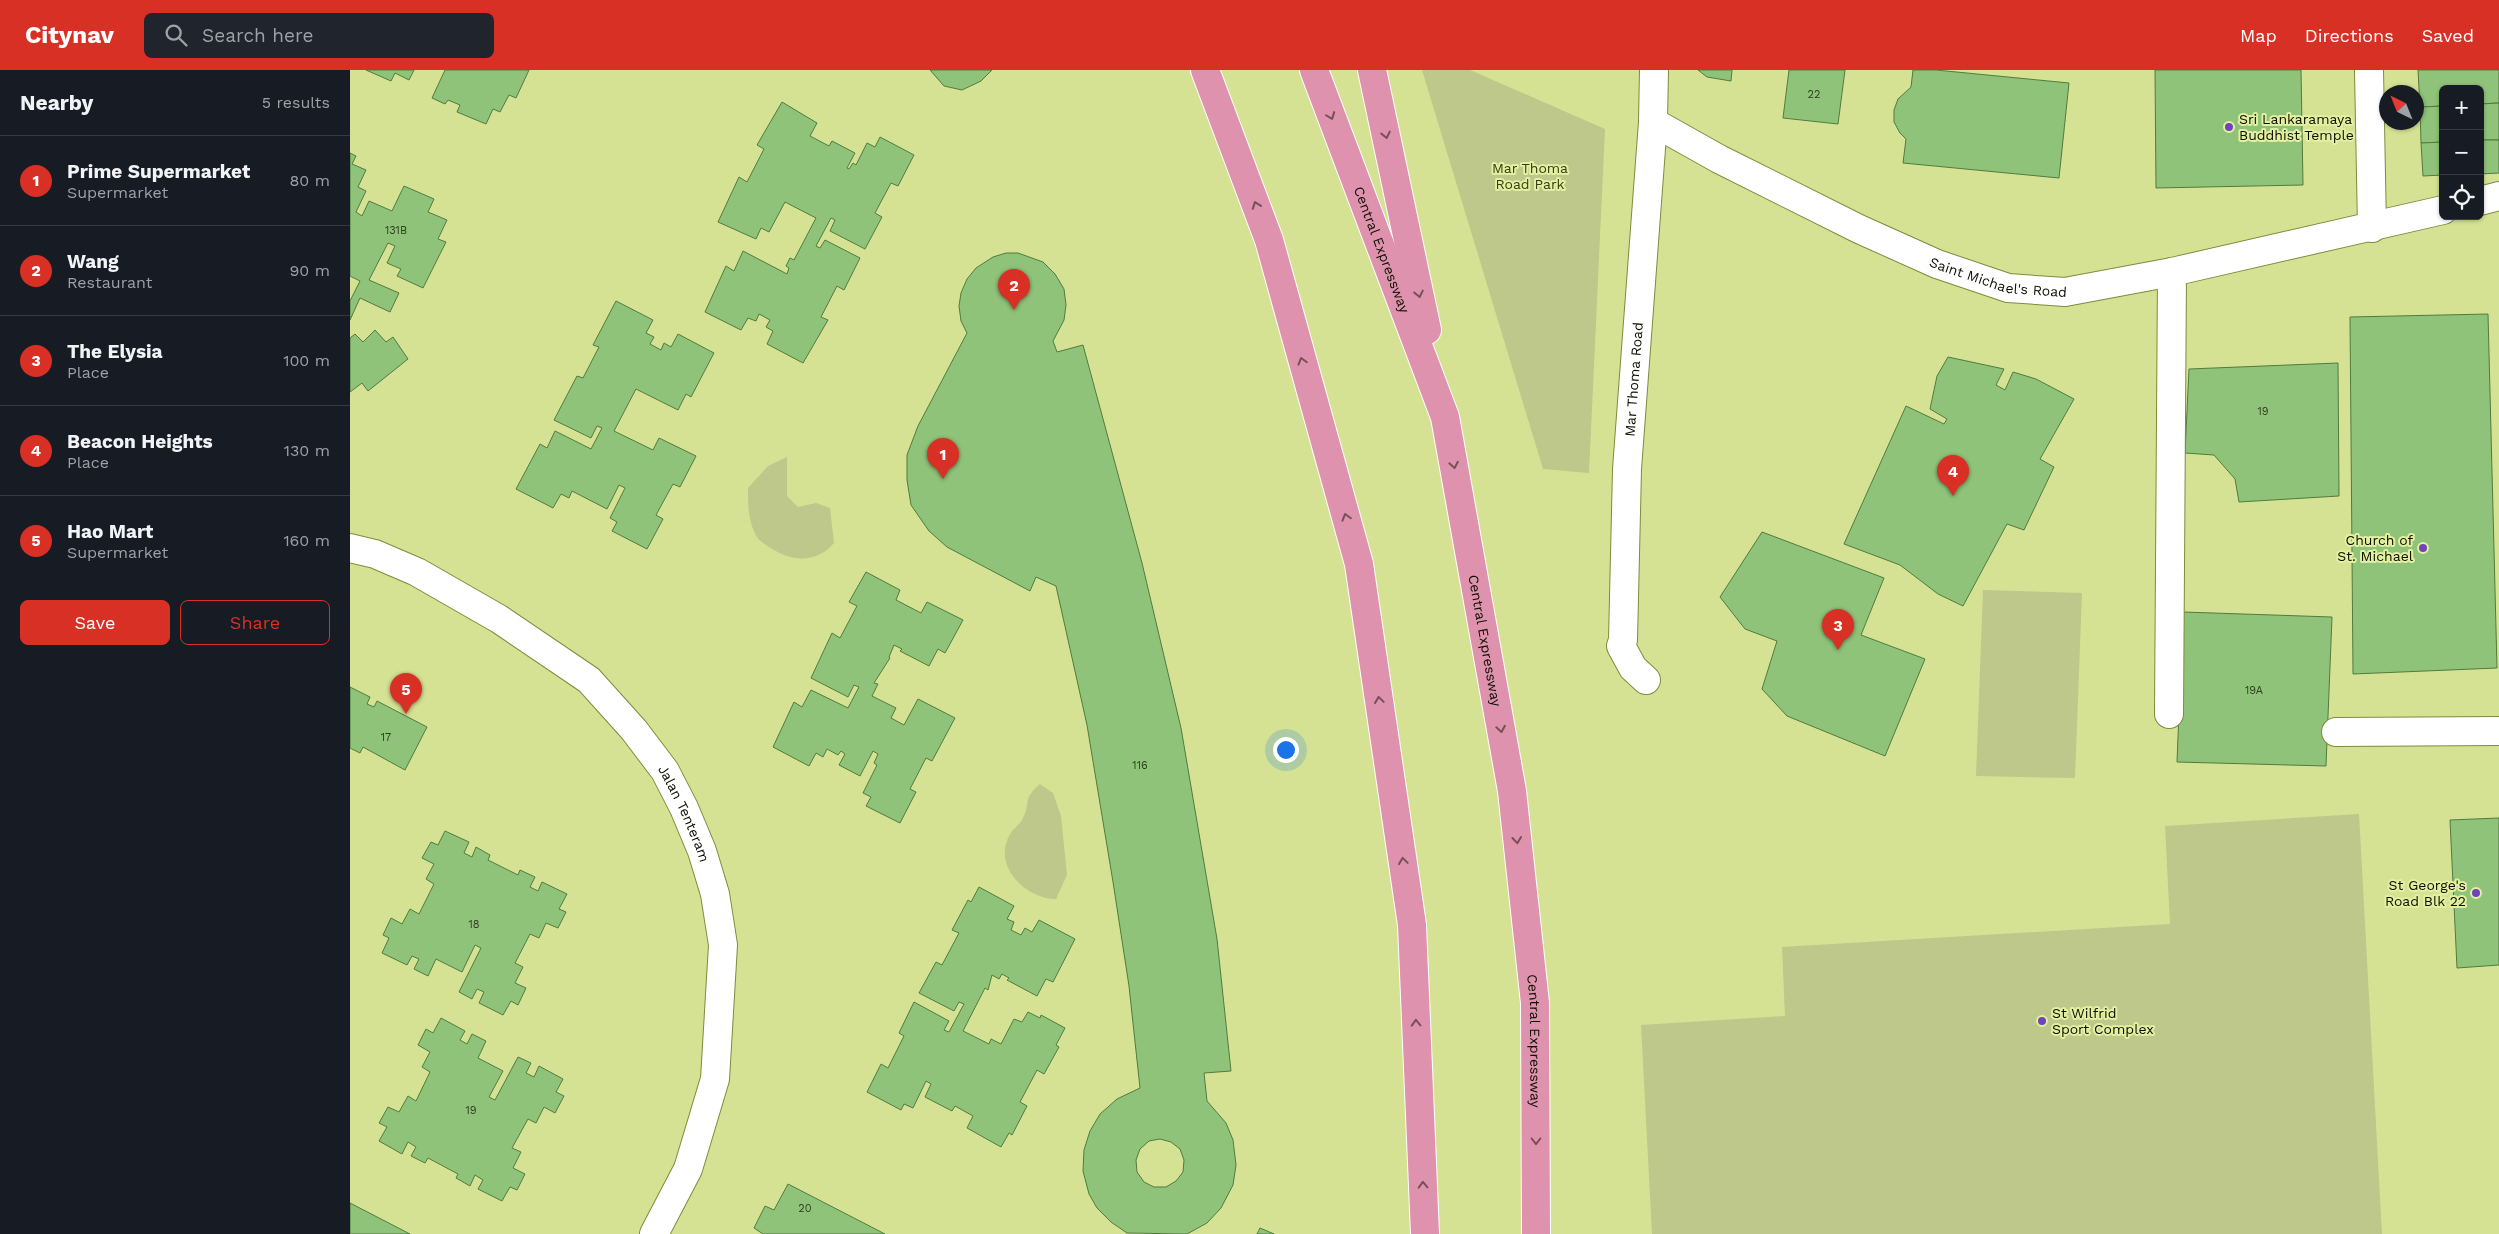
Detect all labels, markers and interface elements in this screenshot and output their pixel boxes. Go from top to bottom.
search box [144,13,494,58]
text: Citynav [25,21,114,49]
icon: search [162,21,190,49]
text: Search here [202,24,313,47]
text: Map [2240,25,2277,46]
text: Directions [2305,25,2394,46]
text: Saved [2422,25,2474,46]
north arrow [2379,85,2424,130]
map controls [2439,85,2484,220]
button: + [2439,85,2484,130]
house number: 22 [1808,88,1820,101]
text: Nearby [20,90,93,115]
text: 5 results [262,93,330,112]
one-way arrow [1325,111,1335,119]
place label: Sri Lankaramaya Buddhist Temple [2239,111,2354,143]
marker: Sri Lankaramaya Buddhist Temple [2223,121,2235,133]
one-way arrow [1380,130,1390,139]
button: − [2439,130,2484,175]
text: Prime Supermarket [67,160,250,183]
park label: Mar Thoma Road Park [1492,160,1568,192]
text: 1 [33,171,39,190]
text: 80 m [289,171,330,190]
button: locate [2439,175,2484,220]
text: Supermarket [67,183,168,202]
street label: Central Expressway [1351,184,1413,316]
one-way arrow [1252,201,1262,210]
house number: 131B [385,224,407,237]
text: Wang [67,250,119,273]
street label: Saint Michael's Road [1927,254,2068,300]
text: 2 [31,261,41,280]
text: 90 m [289,261,330,280]
pin: 2 [998,269,1030,310]
text: Restaurant [67,273,153,292]
one-way arrow [1413,289,1424,298]
street label: Mar Thoma Road [1621,322,1646,437]
text: The Elysia [67,340,163,363]
text: 3 [31,351,41,370]
text: 100 m [283,351,330,370]
one-way arrow [1298,357,1308,365]
text: Place [67,363,109,382]
house number: 19 [2257,405,2269,418]
text: Beacon Heights [67,430,213,453]
pin: 1 [927,438,959,479]
text: 4 [31,441,41,460]
text: 130 m [284,441,330,460]
text: Place [67,453,109,472]
pin: 4 [1937,455,1969,496]
one-way arrow [1448,461,1459,470]
one-way arrow [1342,514,1352,522]
text: Hao Mart [67,520,153,543]
text: 5 [31,531,41,550]
text: 160 m [283,531,330,550]
place label: Church of St. Michael [2337,532,2414,564]
marker: Church of St. Michael [2417,542,2429,554]
text: Supermarket [67,543,168,562]
street label: Central Expressway [1465,573,1505,708]
button: Save [20,600,170,645]
button: Share [180,600,330,645]
pin: 3 [1822,609,1854,650]
pin: 5 [390,673,422,714]
house number: 19A [2245,684,2263,697]
one-way arrow [1374,696,1385,704]
one-way arrow [1495,724,1505,733]
house number: 17 [381,731,391,744]
your location [1273,737,1299,763]
house number: 116 [1132,759,1148,772]
street label: Jalan Tenteram [655,761,713,864]
one-way arrow [1511,836,1522,844]
one-way arrow [1398,857,1408,866]
place label: St George's Road Blk 22 [2385,877,2466,909]
marker: St George's Road Blk 22 [2470,887,2482,899]
house number: 18 [468,918,480,931]
street label: Central Expressway [1524,973,1543,1109]
place label: St Wilfrid Sport Complex [2052,1005,2154,1037]
marker: St Wilfrid Sport Complex [2036,1015,2048,1027]
one-way arrow [1411,1019,1421,1026]
house number: 19 [465,1104,477,1117]
one-way arrow [1531,1138,1541,1145]
one-way arrow [1417,1181,1428,1189]
house number: 20 [798,1202,812,1215]

